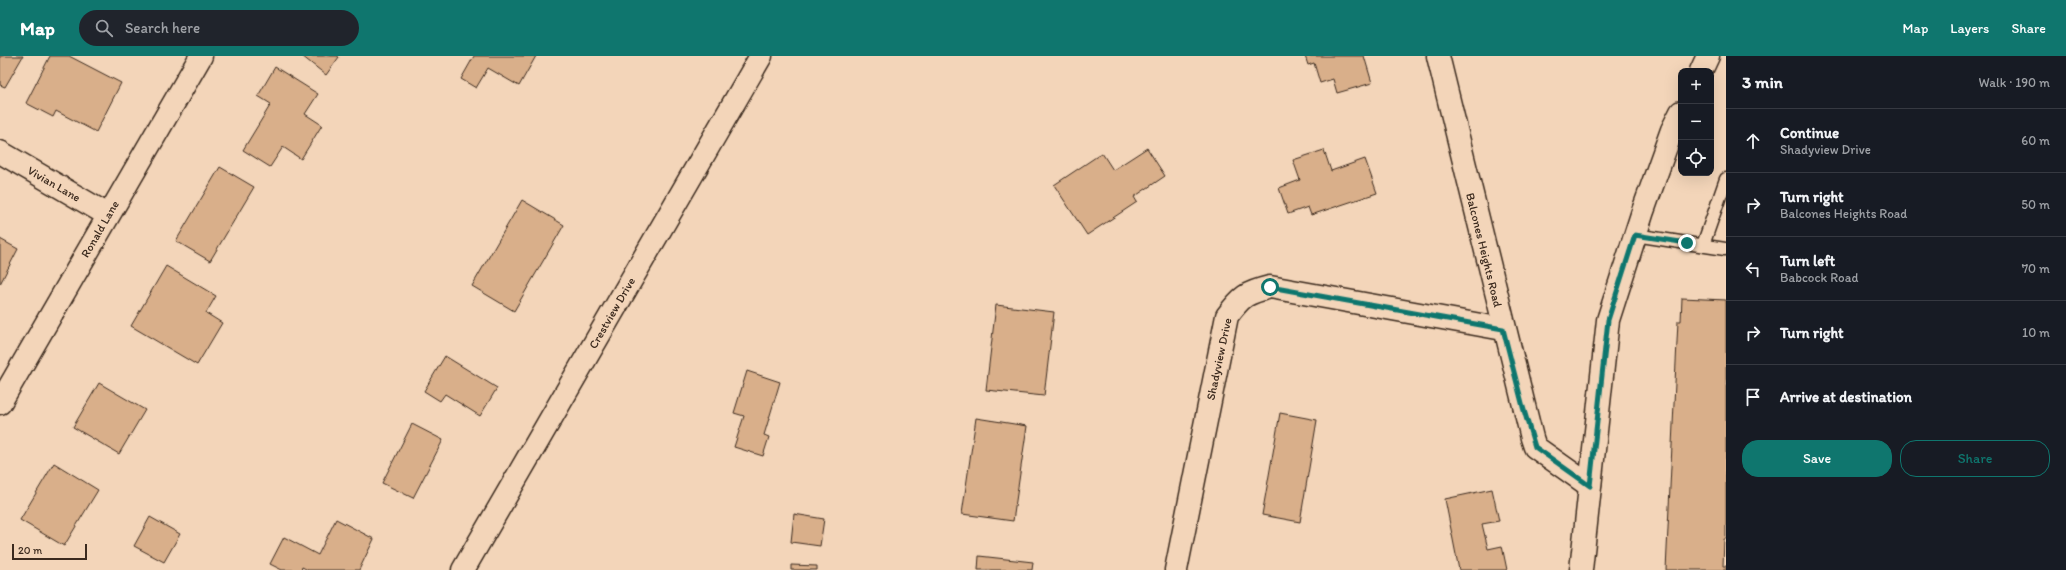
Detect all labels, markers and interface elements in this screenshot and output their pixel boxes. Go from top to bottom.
search box [79,10,359,46]
text: Map [20,17,55,40]
icon: search [93,17,115,39]
text: Search here [125,19,200,37]
text: Map [1903,20,1928,37]
text: Layers [1950,20,1989,37]
text: Share [2011,20,2046,37]
map controls [1678,68,1714,176]
button: + [1678,68,1714,104]
text: 3 min [1742,72,1783,92]
text: Walk · 190 m [1979,75,2050,90]
button: − [1678,104,1714,140]
text: Continue [1780,124,1839,142]
icon: ahead [1742,130,1764,152]
text: 60 m [2021,133,2050,148]
button: locate [1678,140,1714,176]
text: Shadyview Drive [1780,142,1871,157]
street label: Vivian Lane [25,163,83,205]
text: Turn right [1780,188,1844,206]
street label: Balcones Heights Road [1463,191,1505,309]
icon: right [1742,194,1764,216]
text: 50 m [2021,197,2050,212]
street label: Ronald Lane [78,198,122,260]
text: Balcones Heights Road [1780,206,1907,221]
route end [1678,234,1696,252]
text: Turn left [1780,252,1835,270]
icon: left [1742,258,1764,280]
text: 70 m [2022,261,2050,276]
text: Babcock Road [1780,270,1858,285]
street label: Crestview Drive [586,274,638,351]
route start [1261,278,1279,296]
street label: Shadyview Drive [1203,316,1235,401]
icon: right [1742,322,1764,344]
text: Turn right [1780,324,1844,342]
text: 10 m [2022,325,2050,340]
icon: arrive [1742,386,1764,408]
text: Arrive at destination [1780,388,1912,406]
button: Save [1742,440,1892,477]
button: Share [1900,440,2050,477]
scale bar [12,542,87,561]
text: 20 m [18,544,42,557]

